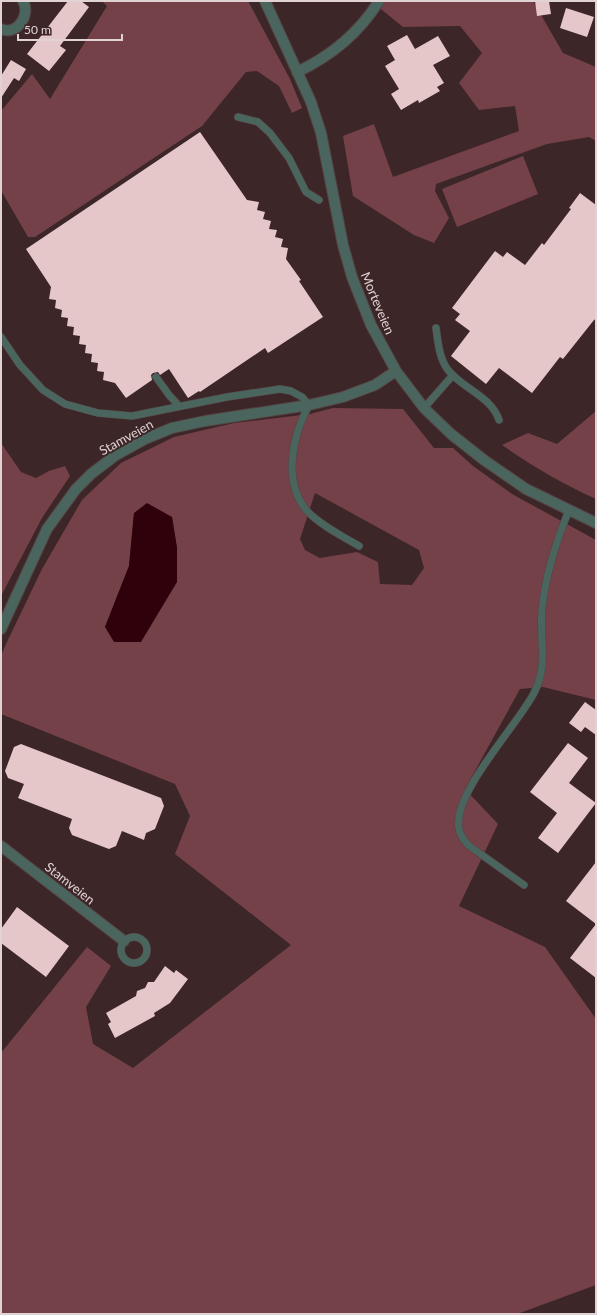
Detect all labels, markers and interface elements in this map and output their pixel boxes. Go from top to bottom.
scale bar [18,16,122,42]
text: 50 m [24,22,51,37]
street label: Morteveien [358,270,398,336]
street label: Stamveien [96,416,156,458]
street label: Stamveien [42,859,98,907]

